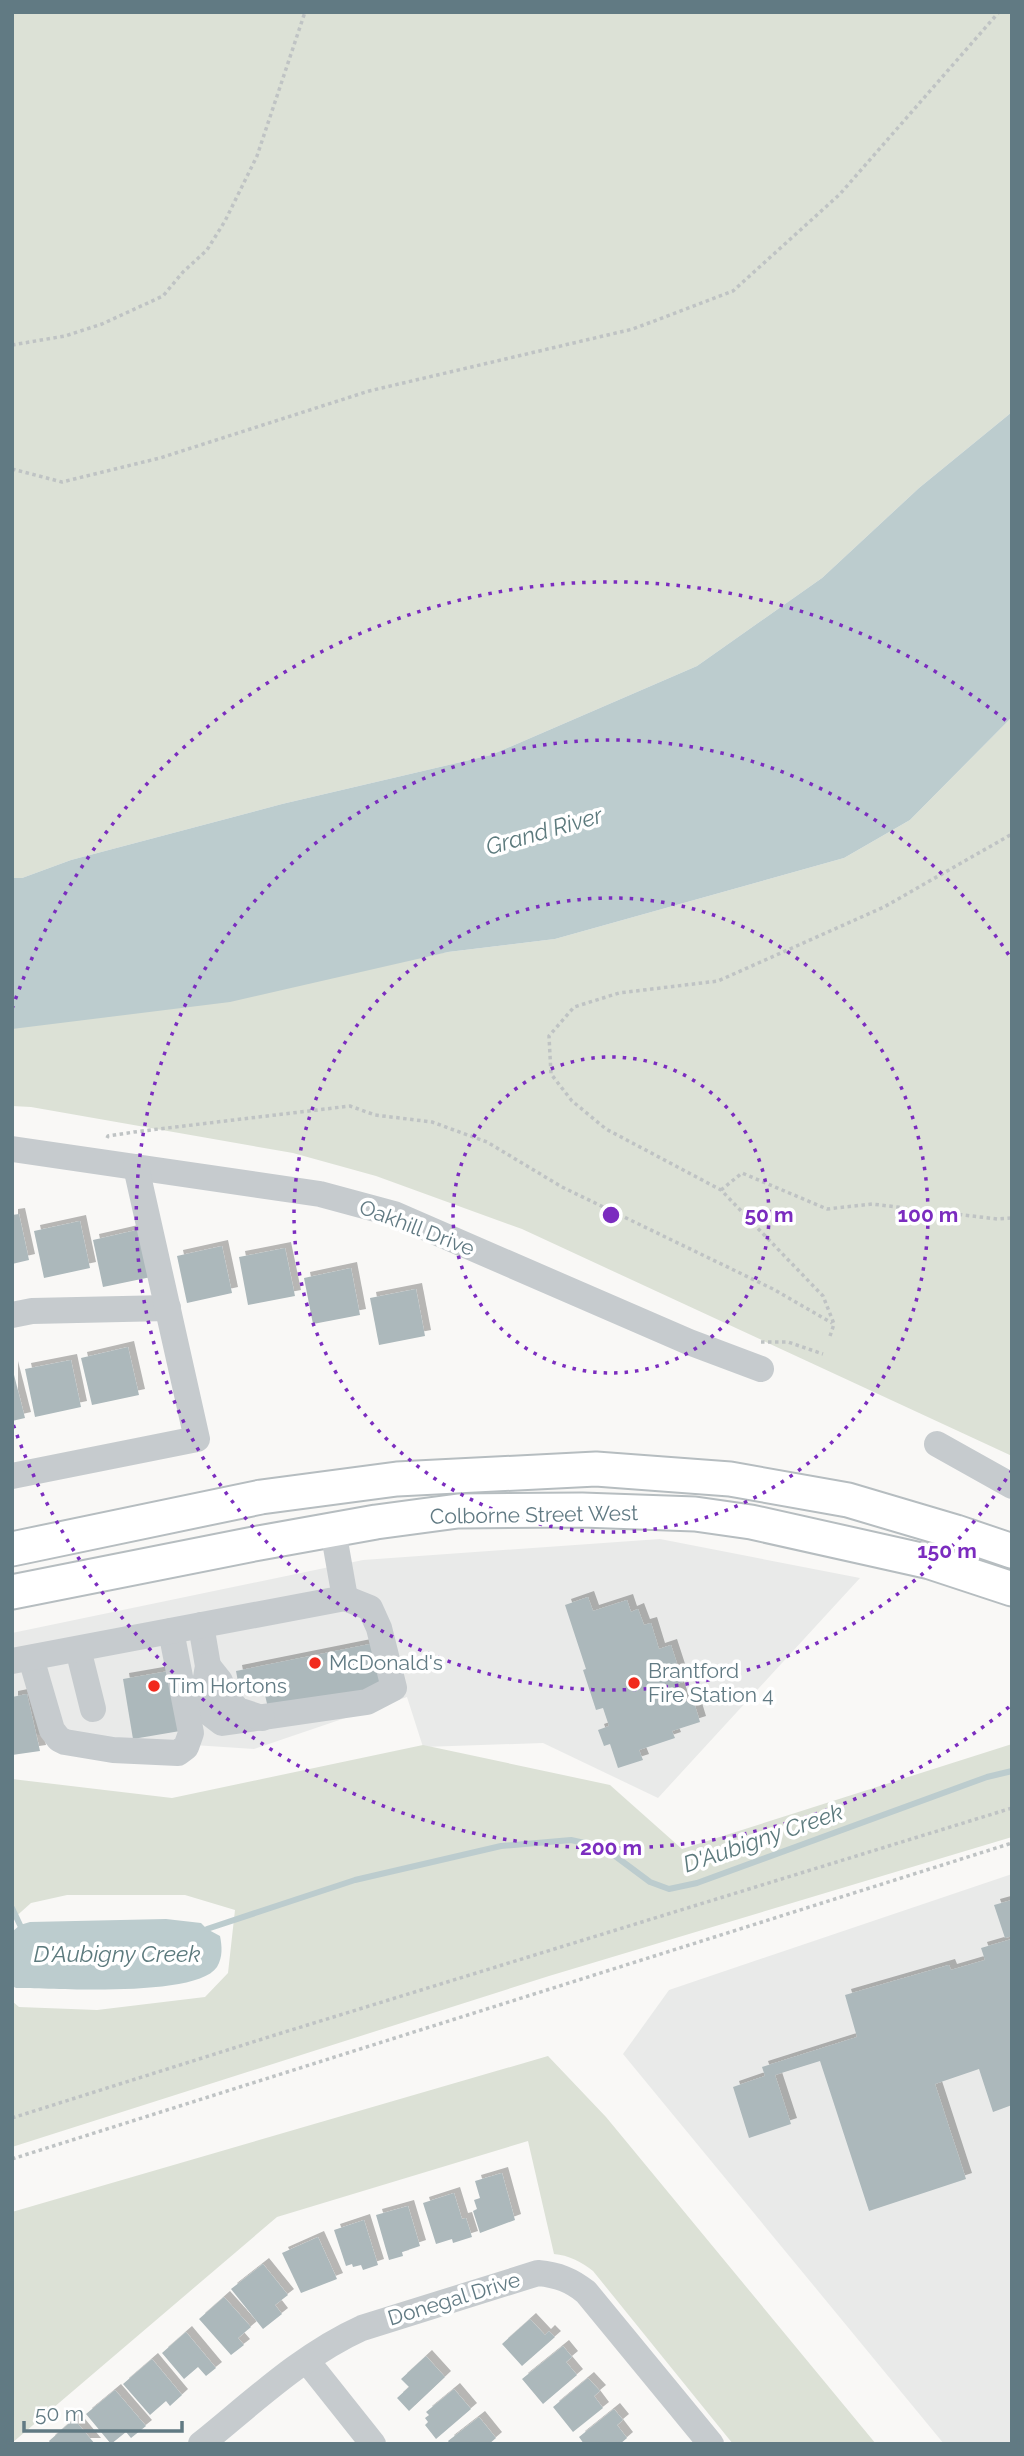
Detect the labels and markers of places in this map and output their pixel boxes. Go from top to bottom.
centre of rings [599,1203,623,1227]
place label: McDonald's [329,1650,443,1675]
marker: McDonald's [307,1655,323,1671]
place label: Brantford Fire Station 4 [648,1658,774,1707]
place label: Tim Hortons [168,1673,287,1698]
marker: Brantford Fire Station 4 [626,1675,642,1691]
marker: Tim Hortons [146,1678,162,1694]

